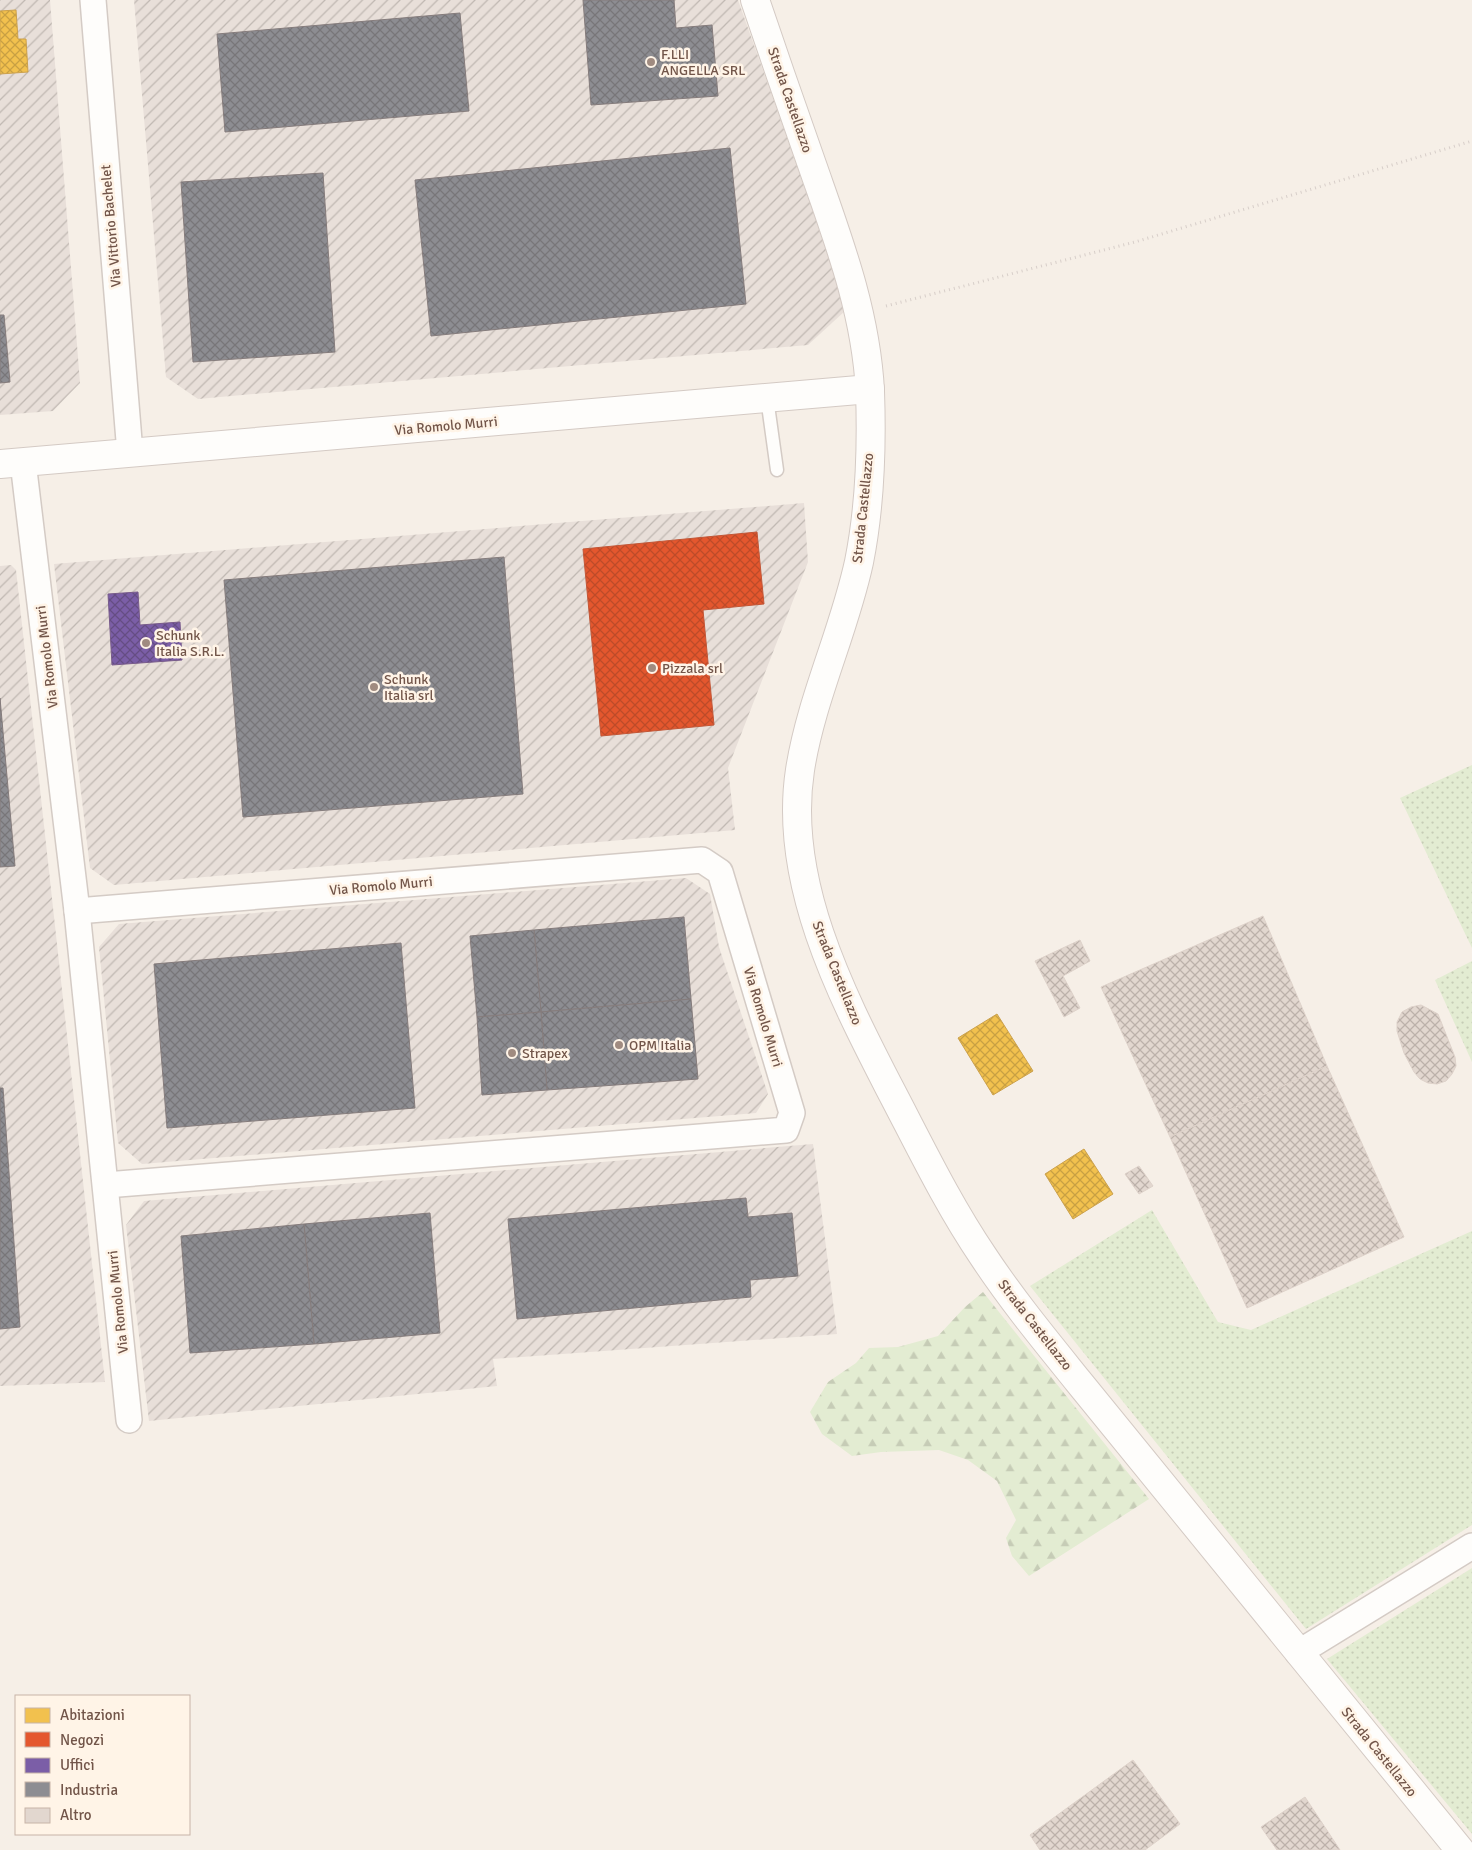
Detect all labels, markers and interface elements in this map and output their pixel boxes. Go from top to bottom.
street label: Strada Castellazzo [764,45,816,155]
place label: F.LLI ANGELLA SRL [661,46,745,79]
marker: F.LLI ANGELLA SRL [645,56,657,68]
street label: Via Vittorio Bachelet [97,164,125,288]
street label: Via Romolo Murri [394,413,498,439]
street label: Strada Castellazzo [849,452,877,564]
street label: Via Romolo Murri [32,605,62,709]
place label: Schunk Italia S.R.L. [156,627,225,660]
marker: Schunk Italia S.R.L. [140,637,152,649]
place label: Pizzala srl [662,660,723,677]
marker: Pizzala srl [646,662,658,674]
place label: Schunk Italia srl [384,671,434,704]
marker: Schunk Italia srl [368,681,380,693]
street label: Via Romolo Murri [329,873,433,899]
street label: Strada Castellazzo [808,919,866,1027]
street label: Via Romolo Murri [740,965,786,1069]
place label: OPM Italia [629,1037,691,1054]
marker: OPM Italia [613,1039,625,1051]
place label: Strapex [522,1045,568,1062]
marker: Strapex [506,1047,518,1059]
street label: Via Romolo Murri [104,1250,132,1354]
street label: Strada Castellazzo [994,1276,1076,1374]
legend [15,1695,190,1835]
street label: Strada Castellazzo [1338,1704,1420,1800]
text: Abitazioni [60,1706,125,1724]
text: Negozi [60,1731,104,1749]
text: Uffici [60,1756,95,1774]
text: Industria [60,1781,118,1799]
text: Altro [60,1806,92,1824]

